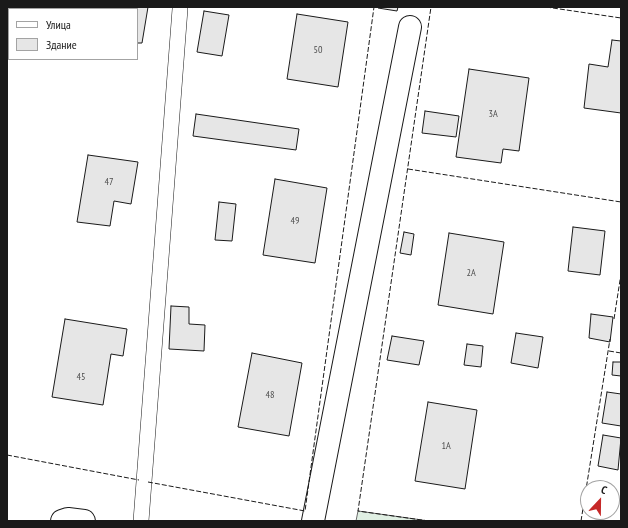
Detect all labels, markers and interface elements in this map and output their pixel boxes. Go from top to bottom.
legend [8,8,138,60]
text: Улица [46,17,71,32]
text: Здание [46,37,77,52]
house number: 50 [314,44,322,56]
house number: 3А [488,108,498,120]
house number: 47 [105,176,113,188]
house number: 49 [291,215,299,227]
house number: 2А [466,267,476,279]
house number: 45 [77,371,85,383]
house number: 48 [266,389,274,401]
house number: 1А [441,440,451,452]
north arrow [580,480,620,520]
text: С [599,482,609,497]

